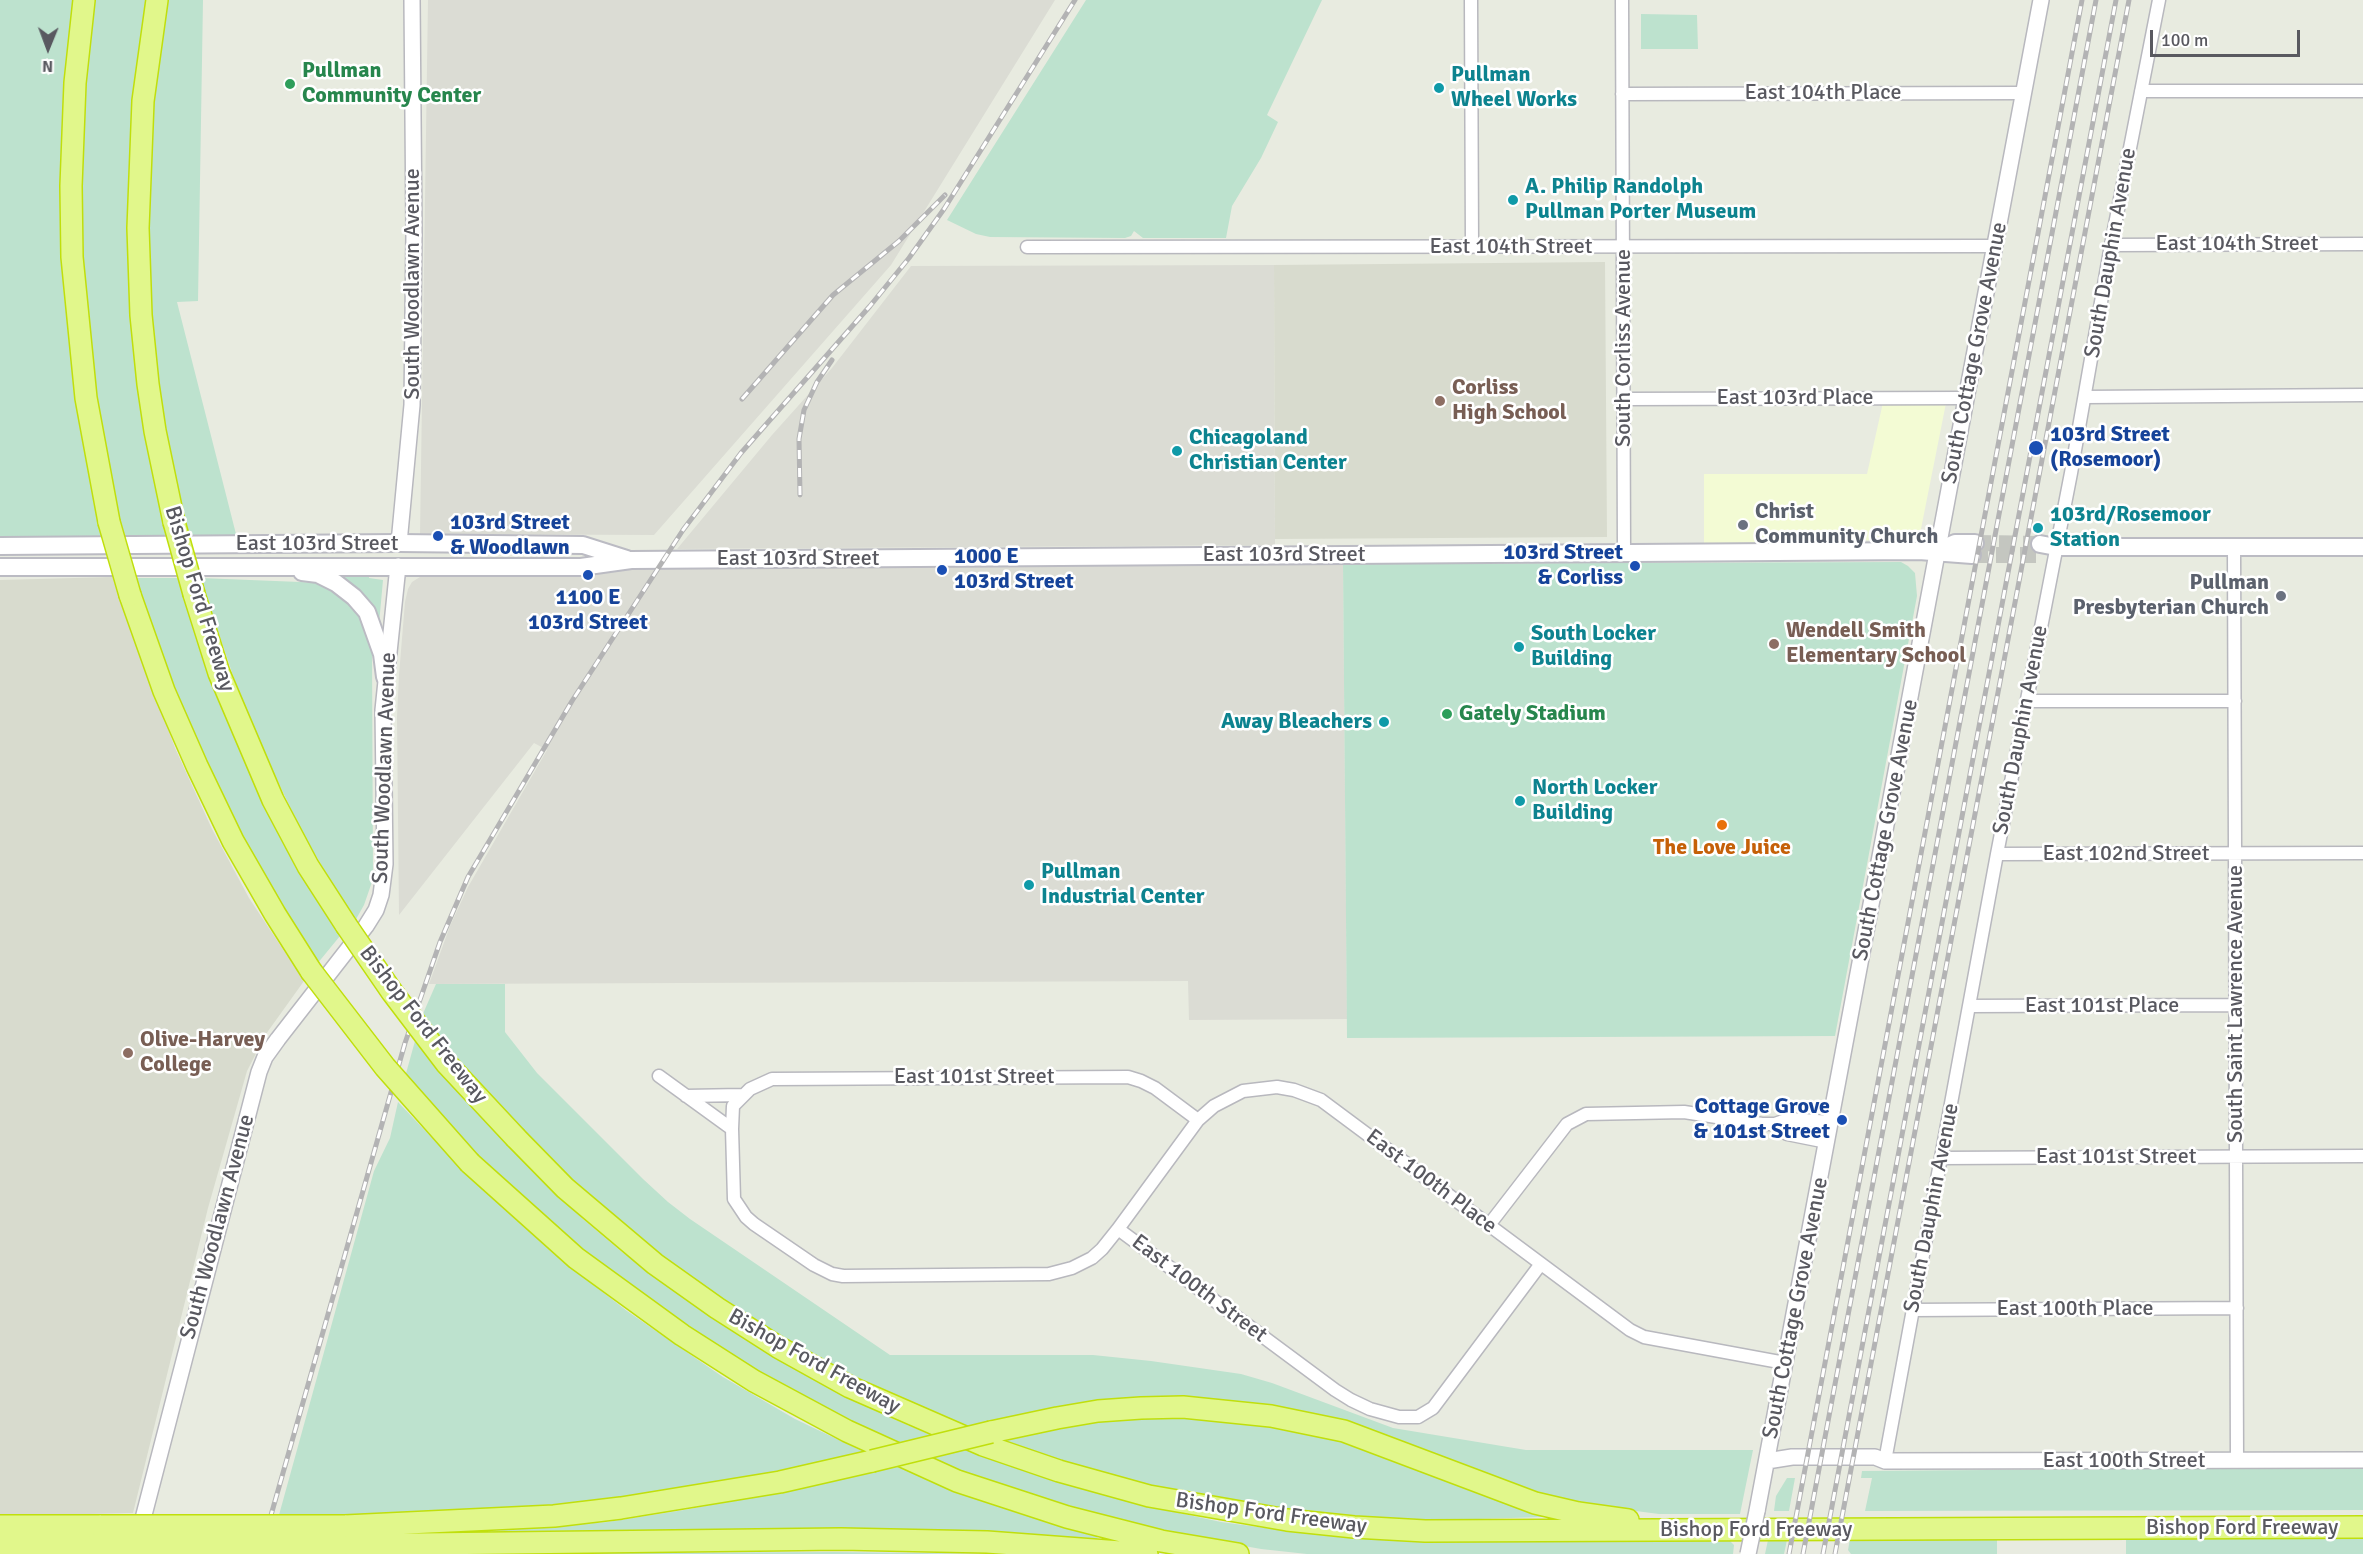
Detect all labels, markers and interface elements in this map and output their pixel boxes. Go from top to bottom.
north arrow [18,18,78,78]
scale bar [2153,18,2303,56]
text: 100 m [2161,29,2208,51]
text: N [42,56,53,76]
place label: Pullman Community Center [302,58,481,110]
place label: Pullman Wheel Works [1451,62,1577,113]
marker: Pullman Community Center [283,77,297,91]
street label: East 104th Place [1744,80,1902,106]
marker: Pullman Wheel Works [1432,81,1446,95]
street label: South Dauphin Avenue [2080,146,2142,360]
street label: South Woodlawn Avenue [400,168,426,400]
place label: A. Philip Randolph Pullman Porter Museum [1525,174,1756,226]
marker: A. Philip Randolph Pullman Porter Museum [1506,193,1520,207]
street label: South Cottage Grove Avenue [1937,220,2013,486]
street label: East 104th Street [2155,231,2319,257]
street label: East 104th Street [1429,234,1593,260]
street label: South Corliss Avenue [1611,249,1637,447]
place label: Corliss High School [1452,375,1567,427]
street label: East 103rd Place [1717,385,1873,411]
marker: Corliss High School [1433,394,1447,408]
place label: 103rd Street (Rosemoor) [2050,422,2170,474]
place label: Chicagoland Christian Center [1189,425,1347,476]
marker: 103rd Street (Rosemoor) [2027,439,2045,457]
marker: Chicagoland Christian Center [1170,444,1184,458]
place label: Christ Community Church [1755,499,1938,550]
place label: 103rd/Rosemoor Station [2050,502,2211,554]
street label: Bishop Ford Freeway [158,503,240,695]
place label: 103rd Street & Woodlawn [450,510,570,562]
marker: Christ Community Church [1736,518,1750,532]
marker: 103rd/Rosemoor Station [2031,521,2045,535]
marker: 103rd Street & Woodlawn [431,529,445,543]
street label: East 103rd Street [236,531,398,557]
place label: 103rd Street & Corliss [1503,540,1623,592]
street label: East 103rd Street [1203,542,1365,568]
place label: 1000 E 103rd Street [954,544,1074,596]
street label: East 103rd Street [717,546,879,572]
marker: 103rd Street & Corliss [1628,559,1642,573]
marker: 1000 E 103rd Street [935,563,949,577]
marker: 1100 E 103rd Street [581,568,595,582]
place label: Pullman Presbyterian Church [2073,570,2269,622]
place label: 1100 E 103rd Street [528,585,648,636]
marker: Pullman Presbyterian Church [2274,589,2288,603]
place label: Wendell Smith Elementary School [1786,618,1966,670]
place label: South Locker Building [1531,621,1656,672]
street label: South Dauphin Avenue [1988,623,2054,837]
marker: Wendell Smith Elementary School [1767,637,1781,651]
marker: South Locker Building [1512,640,1526,654]
street label: South Woodlawn Avenue [368,652,402,884]
street label: South Cottage Grove Avenue [1848,697,1924,963]
place label: Gately Stadium [1459,701,1606,727]
marker: Gately Stadium [1440,707,1454,721]
place label: Away Bleachers [1221,709,1372,735]
marker: Away Bleachers [1377,715,1391,729]
place label: North Locker Building [1532,775,1657,826]
marker: North Locker Building [1513,794,1527,808]
marker: The Love Juice [1715,818,1729,832]
place label: The Love Juice [1653,835,1791,861]
street label: East 102nd Street [2042,841,2210,867]
place label: Pullman Industrial Center [1041,859,1205,910]
street label: South Saint Lawrence Avenue [2223,865,2249,1143]
marker: Pullman Industrial Center [1022,878,1036,892]
street label: Bishop Ford Freeway [353,941,493,1109]
street label: East 101st Place [2025,993,2179,1019]
place label: Olive-Harvey College [140,1027,265,1078]
marker: Olive-Harvey College [121,1046,135,1060]
street label: East 101st Street [894,1064,1054,1090]
place label: Cottage Grove & 101st Street [1693,1094,1830,1146]
street label: South Dauphin Avenue [1899,1101,1965,1315]
street label: South Woodlawn Avenue [175,1112,261,1342]
marker: Cottage Grove & 101st Street [1835,1113,1849,1127]
street label: East 100th Place [1360,1124,1502,1240]
street label: East 101st Street [2036,1144,2196,1170]
street label: South Cottage Grove Avenue [1758,1175,1834,1441]
street label: East 100th Street [1126,1229,1272,1349]
street label: East 100th Place [1996,1296,2154,1322]
street label: Bishop Ford Freeway [723,1304,905,1420]
street label: East 100th Street [2042,1448,2206,1474]
street label: Bishop Ford Freeway [1174,1488,1368,1540]
street label: Bishop Ford Freeway [2146,1515,2338,1541]
street label: Bishop Ford Freeway [1660,1517,1852,1543]

